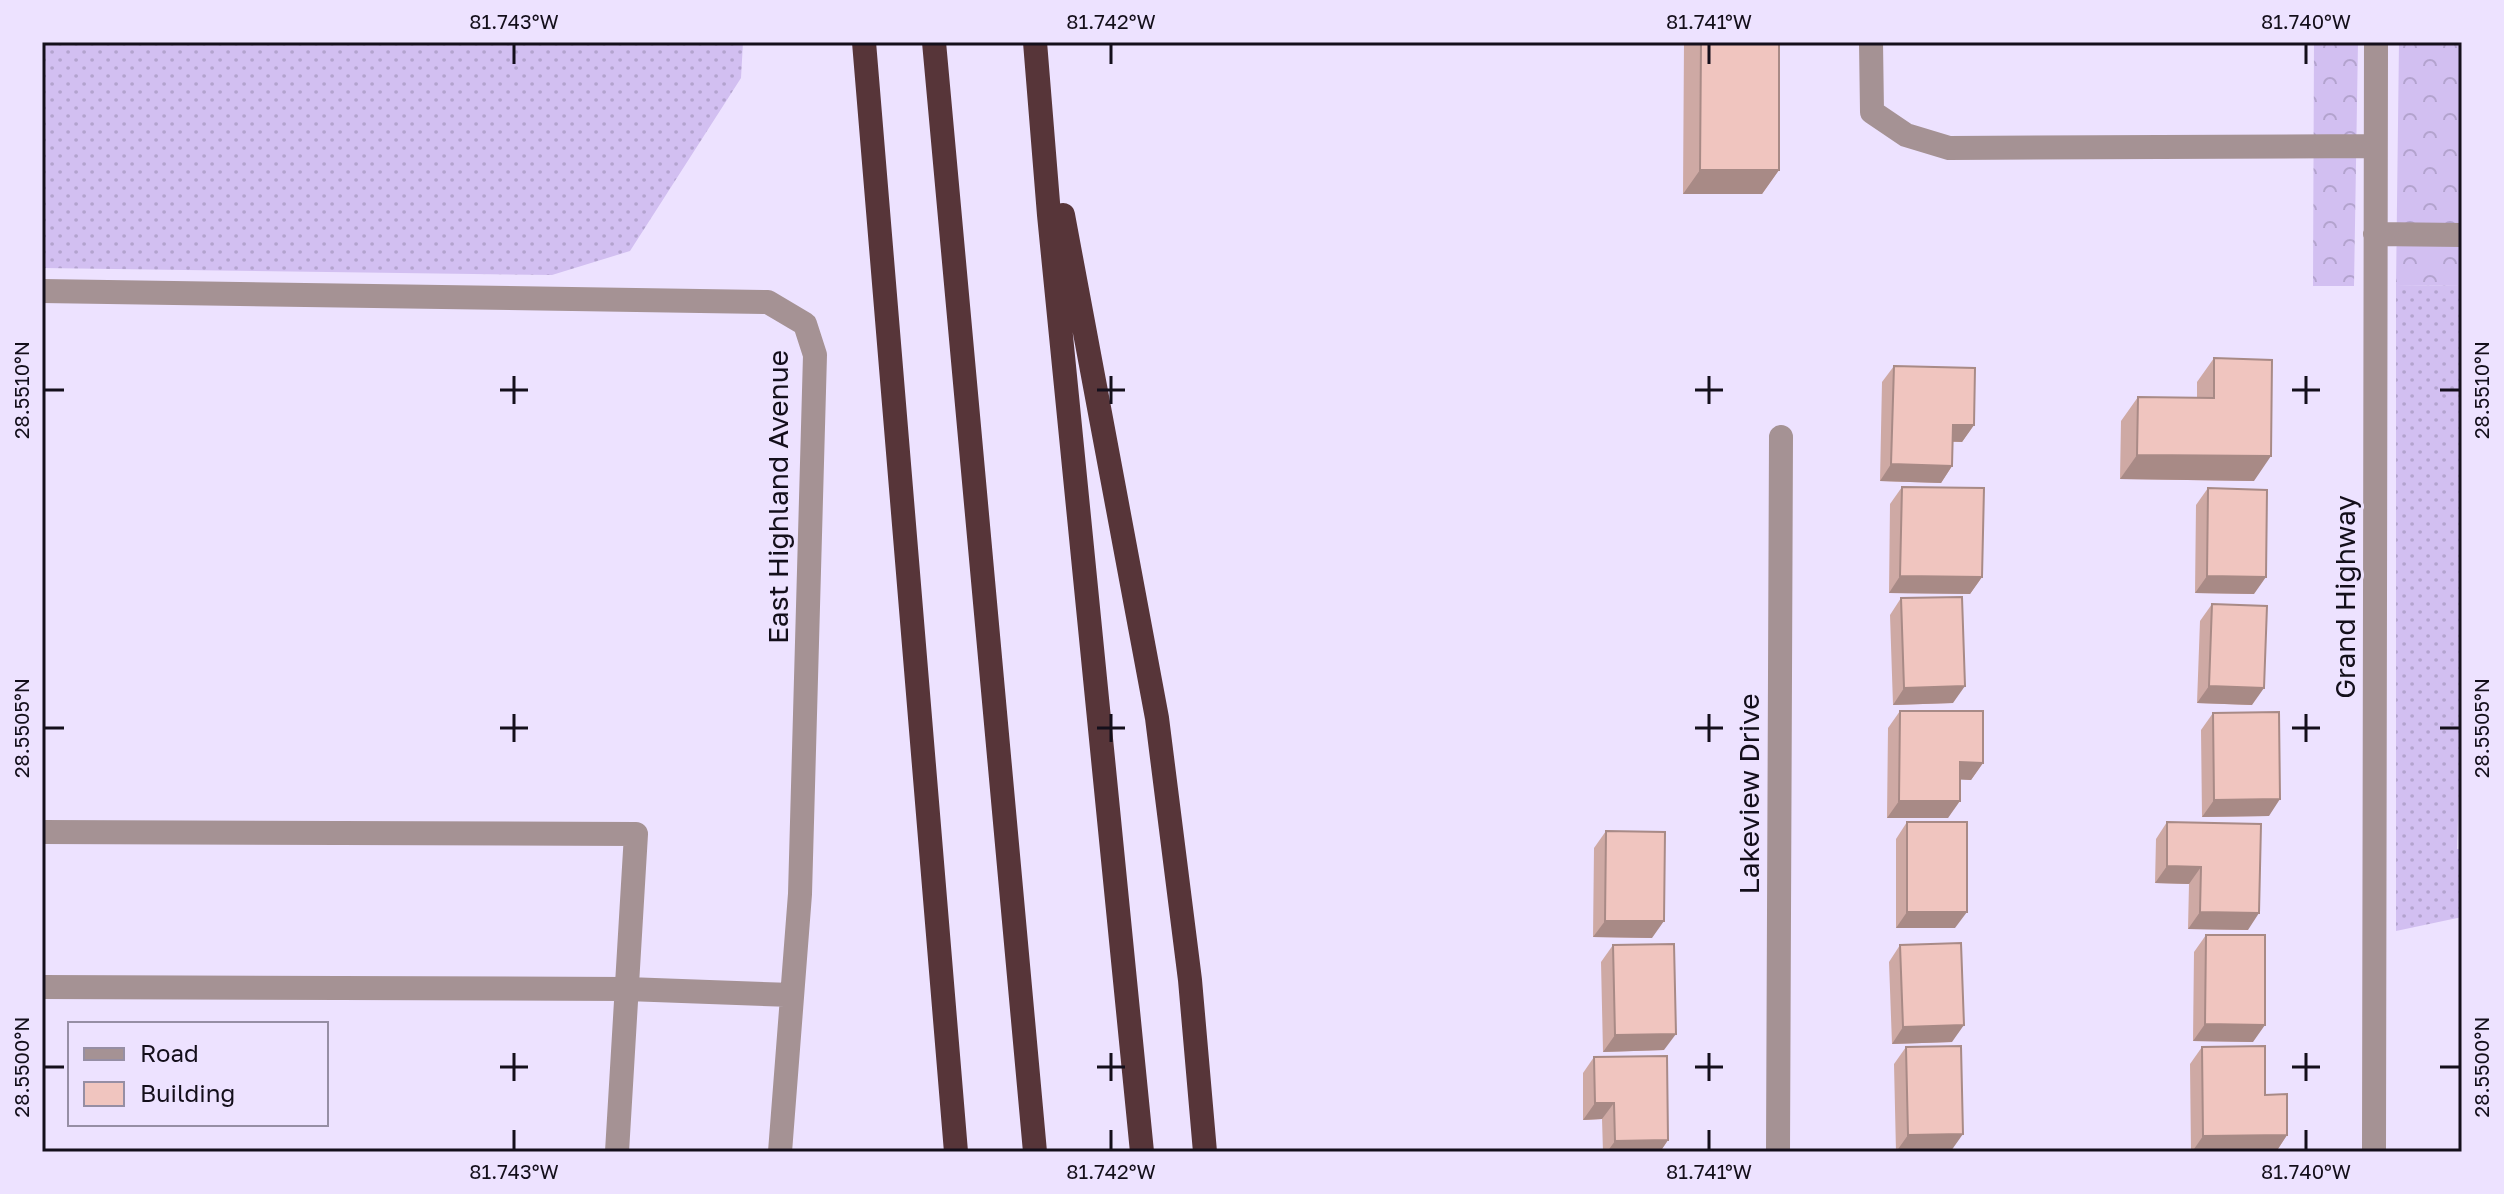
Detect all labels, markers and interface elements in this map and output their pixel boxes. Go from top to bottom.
text: 81.743°W [469,9,559,33]
text: 81.742°W [1066,9,1156,33]
text: 81.741°W [1666,9,1752,33]
text: 81.740°W [2261,9,2351,33]
text: 28.5510°N [9,341,33,439]
text: 28.5510°N [2469,341,2493,439]
street label: East Highland Avenue [761,350,794,644]
street label: Grand Highway [2328,495,2361,699]
text: 28.5505°N [9,678,33,778]
text: 28.5505°N [2469,678,2493,778]
street label: Lakeview Drive [1732,693,1765,895]
text: 28.5500°N [9,1017,33,1117]
text: 28.5500°N [2469,1017,2493,1117]
legend [68,1022,328,1126]
text: Road [140,1038,199,1067]
text: Building [140,1078,235,1107]
text: 81.743°W [469,1159,559,1183]
text: 81.742°W [1066,1159,1156,1183]
text: 81.741°W [1666,1159,1752,1183]
text: 81.740°W [2261,1159,2351,1183]

